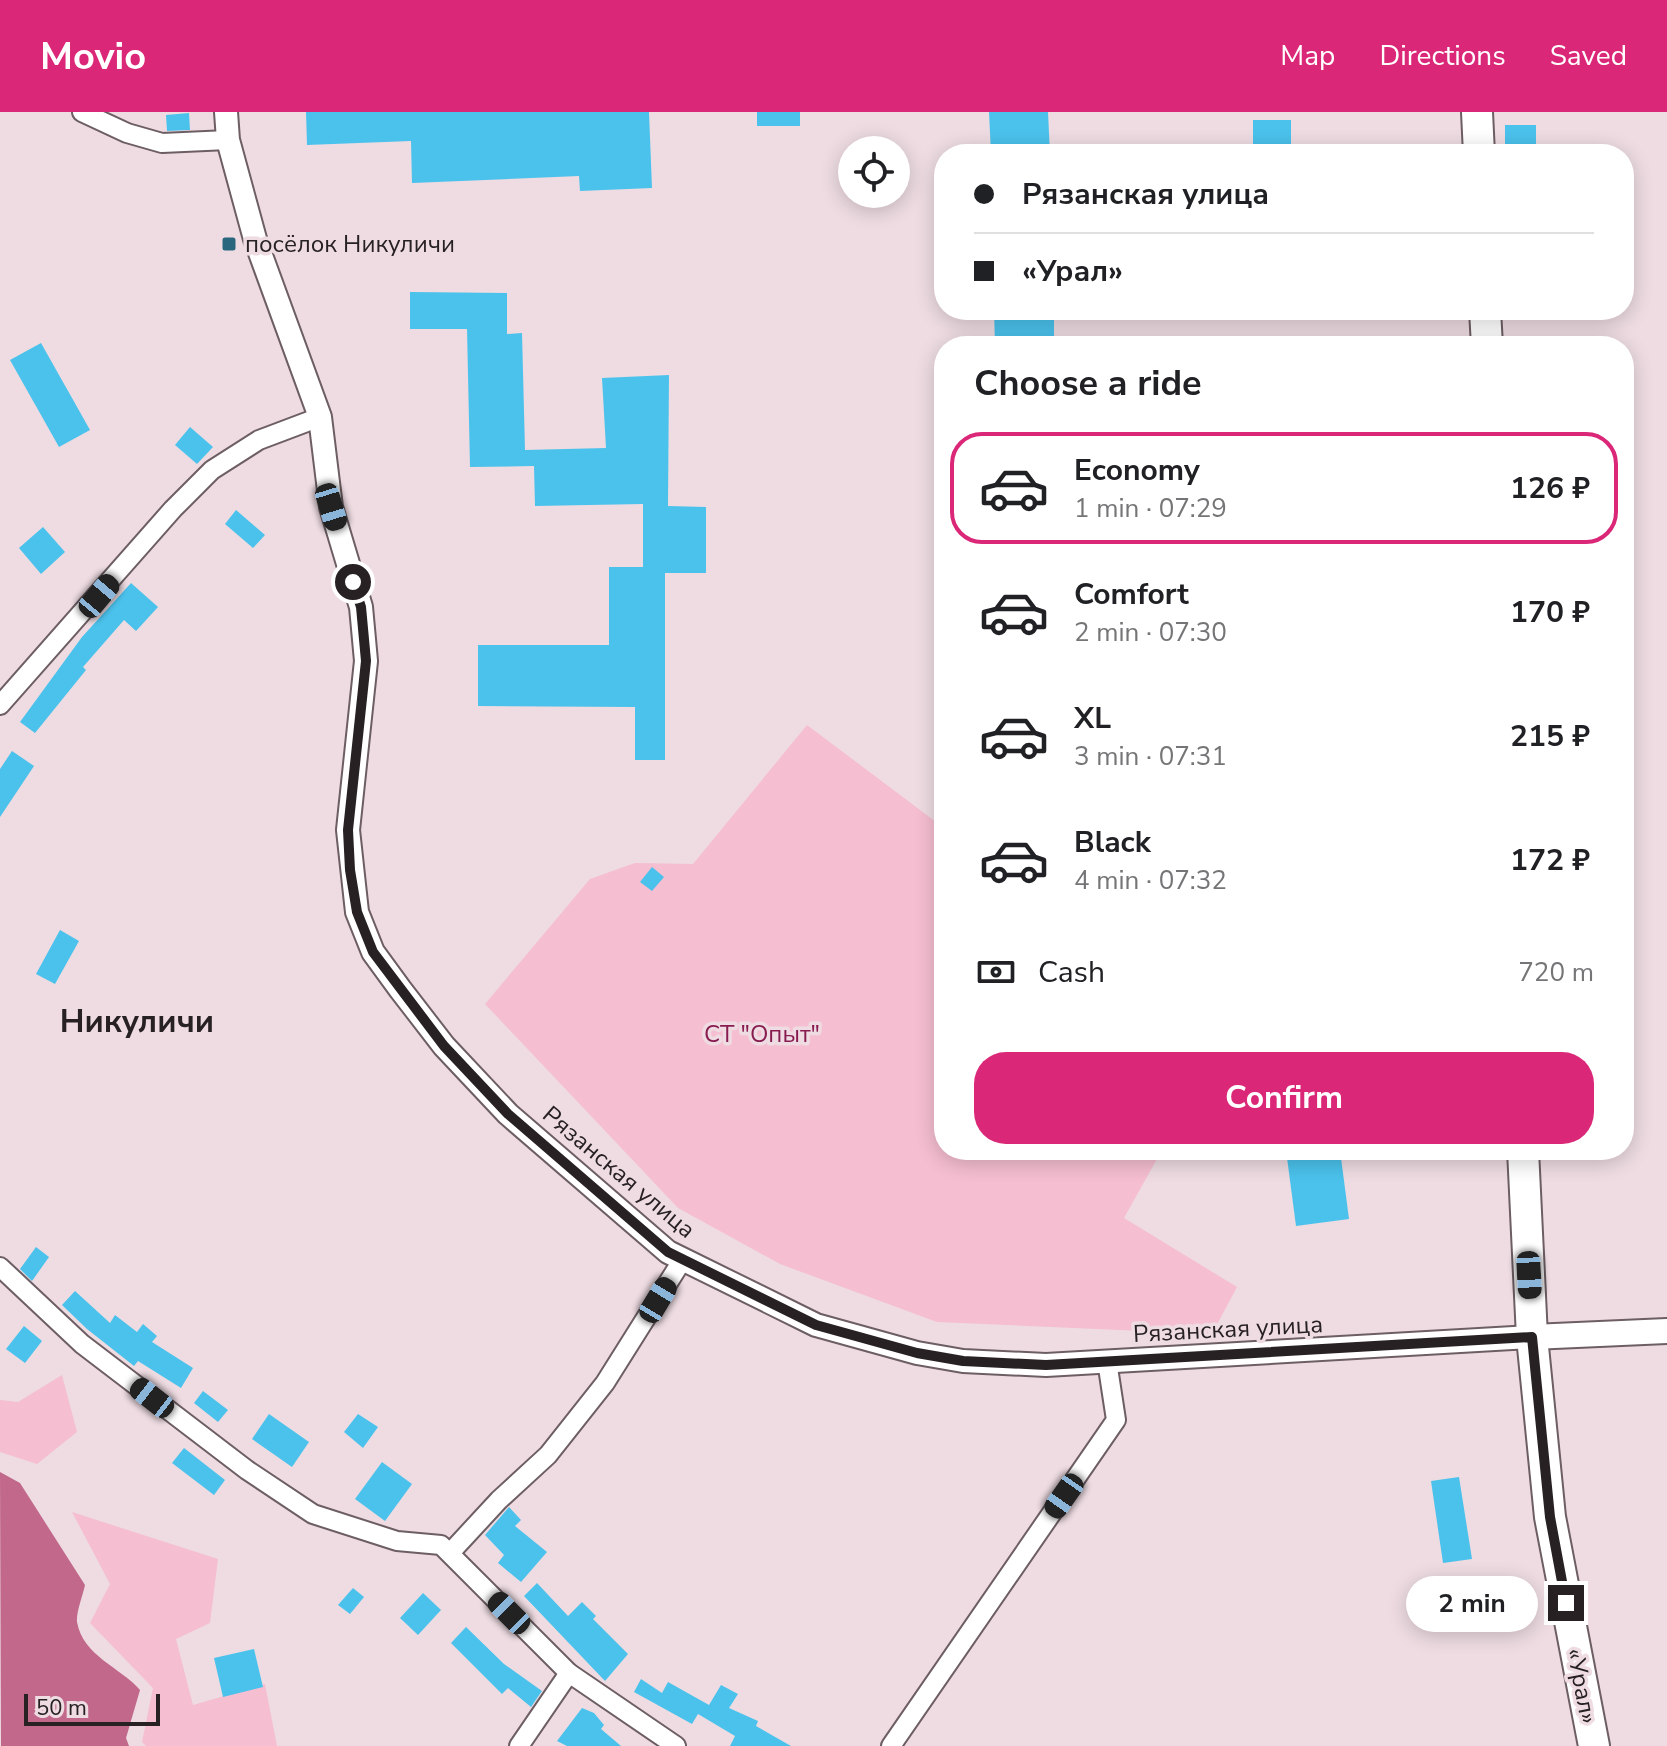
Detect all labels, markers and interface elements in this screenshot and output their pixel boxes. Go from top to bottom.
text: Movio [40,31,146,82]
text: Map [1280,37,1335,75]
text: Directions [1379,37,1506,75]
text: Saved [1550,37,1627,75]
map controls [838,136,910,208]
button: locate [838,136,910,208]
text: Рязанская улица [1022,174,1269,215]
place label: посёлок Никуличи [245,228,455,260]
marker: посёлок Никуличи [220,235,238,253]
text: «Урал» [1022,251,1123,292]
text: Choose a ride [974,359,1202,408]
text: Economy [1074,450,1200,491]
icon: car [978,452,1050,524]
text: 126 ₽ [1510,468,1590,509]
car [313,481,349,533]
text: 1 min · 07:29 [1074,491,1227,526]
route start [335,564,371,600]
car [74,570,124,622]
text: Comfort [1074,574,1189,615]
icon: car [978,576,1050,648]
text: 170 ₽ [1510,592,1590,633]
text: 2 min · 07:30 [1074,615,1227,650]
text: XL [1074,698,1111,739]
icon: car [978,700,1050,772]
text: 215 ₽ [1510,716,1590,757]
text: 3 min · 07:31 [1074,739,1227,774]
text: Black [1074,822,1151,863]
icon: car [978,824,1050,896]
text: 172 ₽ [1510,840,1590,881]
text: 4 min · 07:32 [1074,863,1227,898]
icon: cash [974,950,1018,994]
text: Cash [1038,952,1105,993]
text: 720 m [1518,955,1594,990]
district label: Никуличи [60,1000,214,1043]
park label: СТ "Опыт" [704,1018,820,1050]
button: Confirm [974,1052,1594,1144]
street label: Рязанская улица [536,1099,702,1245]
car [1516,1250,1542,1300]
car [635,1273,681,1327]
street label: Рязанская улица [1132,1308,1324,1350]
car [126,1374,178,1422]
car [1040,1469,1088,1523]
callout: 2 min [1406,1575,1538,1631]
route end [1548,1585,1584,1621]
text: 2 min [1438,1586,1506,1621]
car [484,1588,534,1638]
street label: «Урал» [1559,1645,1605,1727]
scale bar [24,1690,160,1726]
text: 50 m [36,1693,87,1723]

